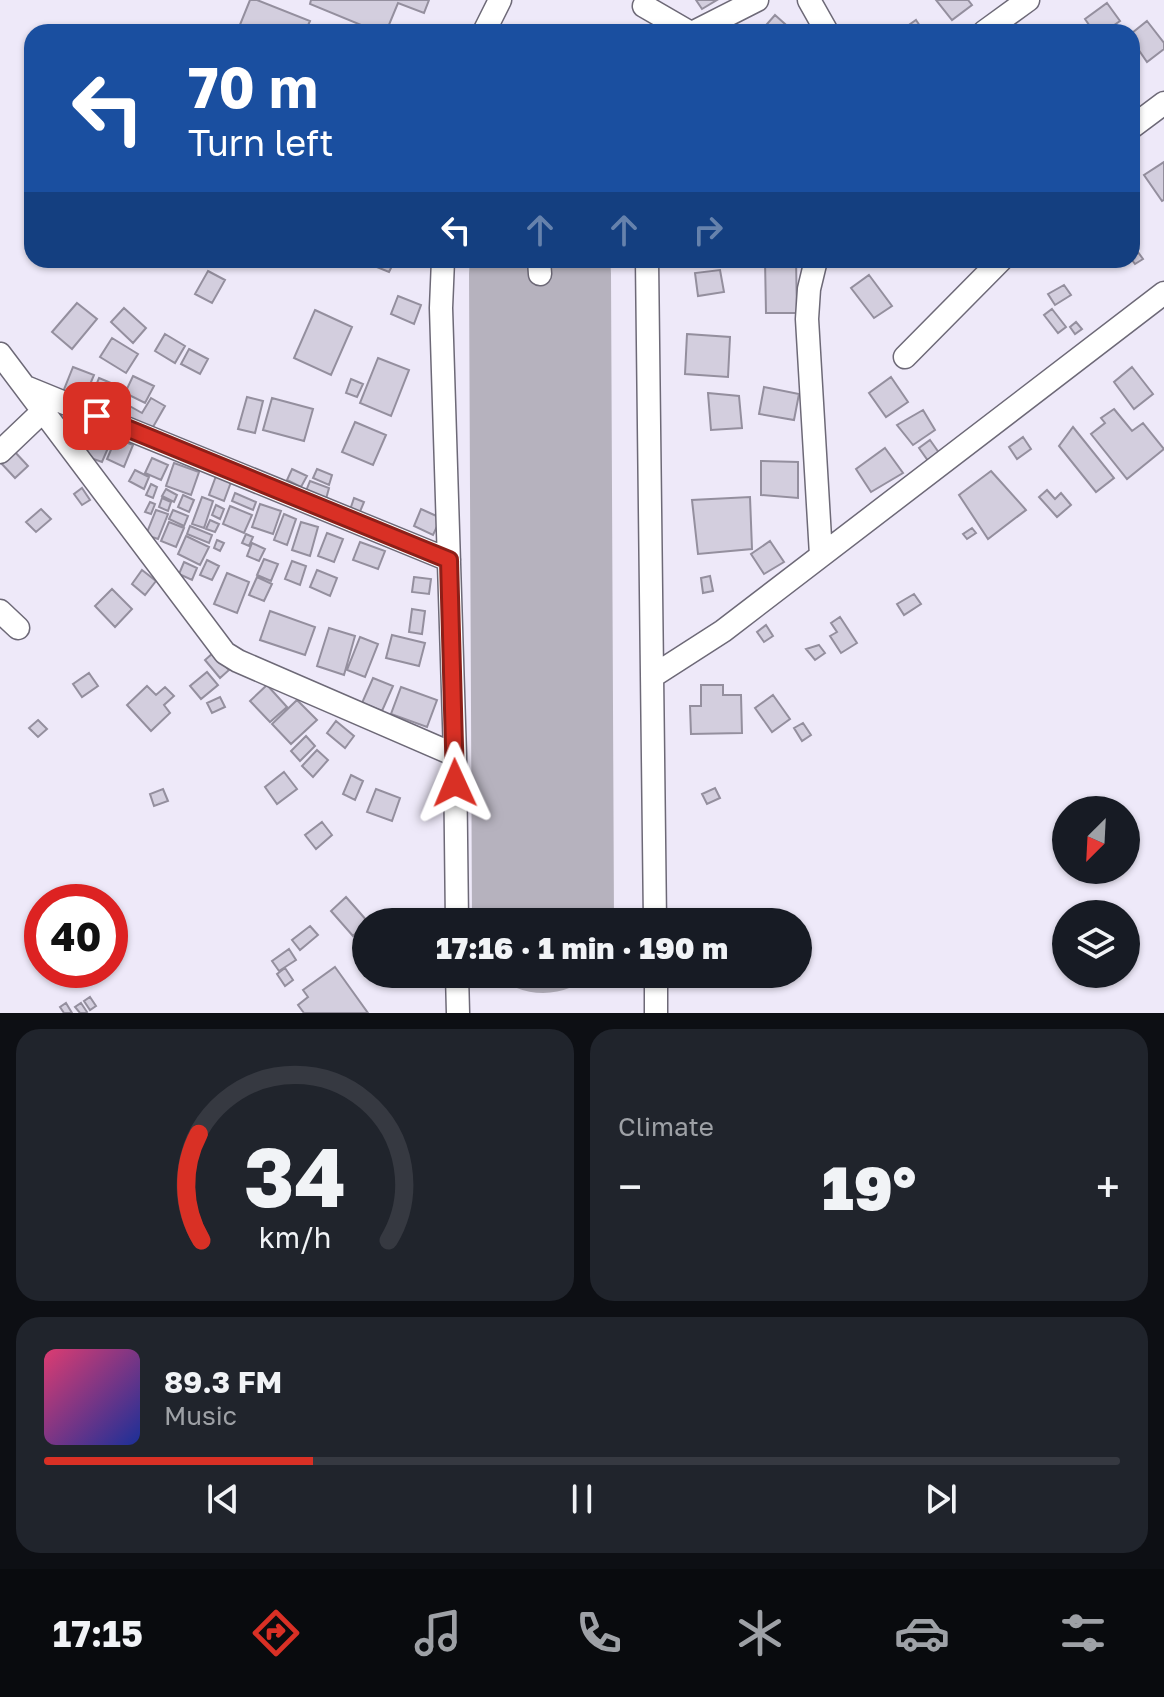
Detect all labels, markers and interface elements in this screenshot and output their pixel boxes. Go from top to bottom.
text: 70 m [188,53,318,120]
icon: left [56,56,160,160]
text: Turn left [188,121,334,164]
icon: left [434,208,478,252]
icon: ahead [518,208,562,252]
icon: ahead [602,208,646,252]
icon: right [686,208,730,252]
pin [63,382,131,450]
icon: arrive [75,394,119,438]
position arrow [413,741,497,825]
north arrow [1052,796,1140,884]
map controls [1052,796,1140,988]
speed limit sign: 40 [24,884,128,988]
button: layers [1052,900,1140,988]
text: 17:16 · 1 min · 190 m [436,930,728,966]
text: Climate [618,1111,714,1142]
text: 34 [244,1125,346,1225]
text: 19° [822,1151,916,1223]
text: − [618,1160,642,1213]
text: + [1096,1160,1120,1213]
text: km/h [259,1220,331,1254]
text: 89.3 FM [164,1364,282,1400]
text: Music [164,1400,237,1431]
icon: previous [201,1477,245,1521]
icon: pause [560,1477,604,1521]
icon: next [919,1477,963,1521]
icon: directions [248,1605,304,1661]
icon: music [410,1605,466,1661]
icon: phone [571,1605,627,1661]
icon: climate [732,1605,788,1661]
icon: car [894,1605,950,1661]
icon: filters [1055,1605,1111,1661]
text: 17:15 [53,1612,143,1655]

